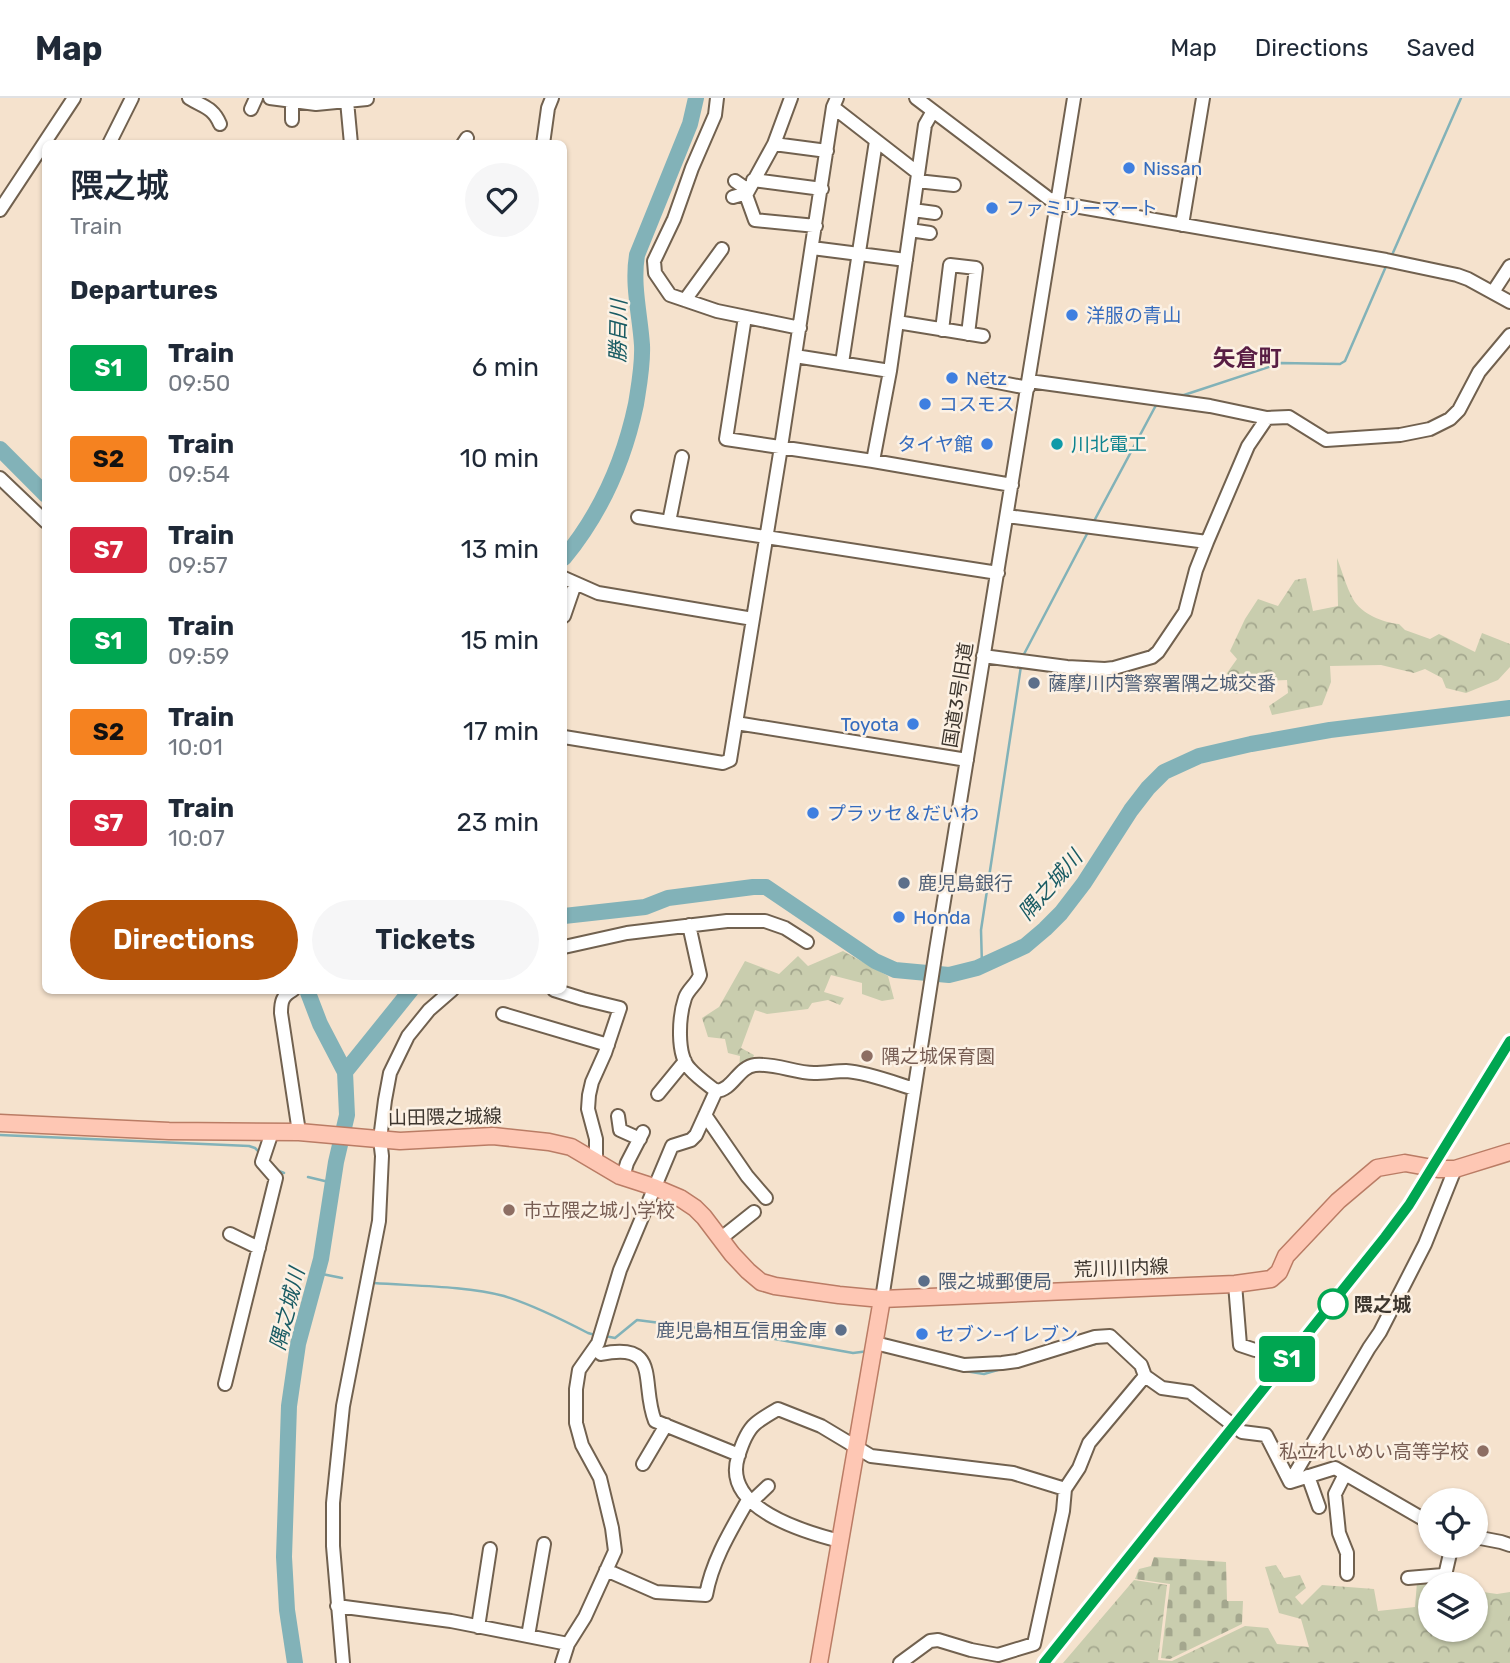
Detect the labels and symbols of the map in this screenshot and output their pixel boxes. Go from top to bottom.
place label: Nissan [1143,157,1202,180]
marker: Nissan [1121,160,1137,176]
place label: ファミリーマート [1006,197,1158,220]
marker: ファミリーマート [984,200,1000,216]
water label: 勝目川 [605,297,631,363]
place label: 洋服の青山 [1086,304,1181,327]
marker: 洋服の青山 [1064,307,1080,323]
district label: 矢倉町 [1213,344,1282,372]
place label: Netz [966,367,1007,390]
marker: Netz [944,370,960,386]
place label: コスモス [939,393,1015,416]
marker: コスモス [917,396,933,412]
place label: タイヤ館 [898,433,973,456]
place label: 川北電工 [1071,433,1147,456]
marker: タイヤ館 [979,436,995,452]
marker: 川北電工 [1049,436,1065,452]
street label: 国道3号旧道 [938,641,978,749]
place label: 薩摩川内警察署隅之城交番 [1048,672,1276,695]
marker: 薩摩川内警察署隅之城交番 [1026,675,1042,691]
place label: Toyota [840,713,899,736]
marker: Toyota [905,716,921,732]
place label: プラッセ＆だいわ [827,802,979,825]
marker: プラッセ＆だいわ [805,805,821,821]
water label: 隅之城川 [1013,844,1088,925]
place label: 鹿児島銀行 [918,872,1013,895]
marker: 鹿児島銀行 [896,875,912,891]
place label: Honda [913,906,971,929]
marker: Honda [891,909,907,925]
place label: 隅之城保育園 [881,1045,995,1068]
marker: 隅之城保育園 [859,1048,875,1064]
street label: 山田隈之城線 [388,1105,502,1129]
place label: 市立隈之城小学校 [523,1199,675,1222]
marker: 市立隈之城小学校 [501,1202,517,1218]
street label: 荒川川内線 [1073,1255,1169,1281]
water label: 隅之城川 [265,1263,310,1353]
place label: 隈之城郵便局 [938,1270,1052,1293]
marker: 隈之城郵便局 [916,1273,932,1289]
marker: 隈之城 [1318,1289,1348,1319]
place label: 隈之城 [1354,1293,1411,1316]
place label: 鹿児島相互信用金庫 [656,1319,827,1342]
marker: 鹿児島相互信用金庫 [833,1322,849,1338]
place label: セブン-イレブン [936,1323,1078,1346]
marker: セブン-イレブン [914,1326,930,1342]
line badge: S1 [1256,1336,1318,1382]
place label: 私立れいめい高等学校 [1279,1440,1469,1463]
marker: 私立れいめい高等学校 [1475,1443,1491,1459]

